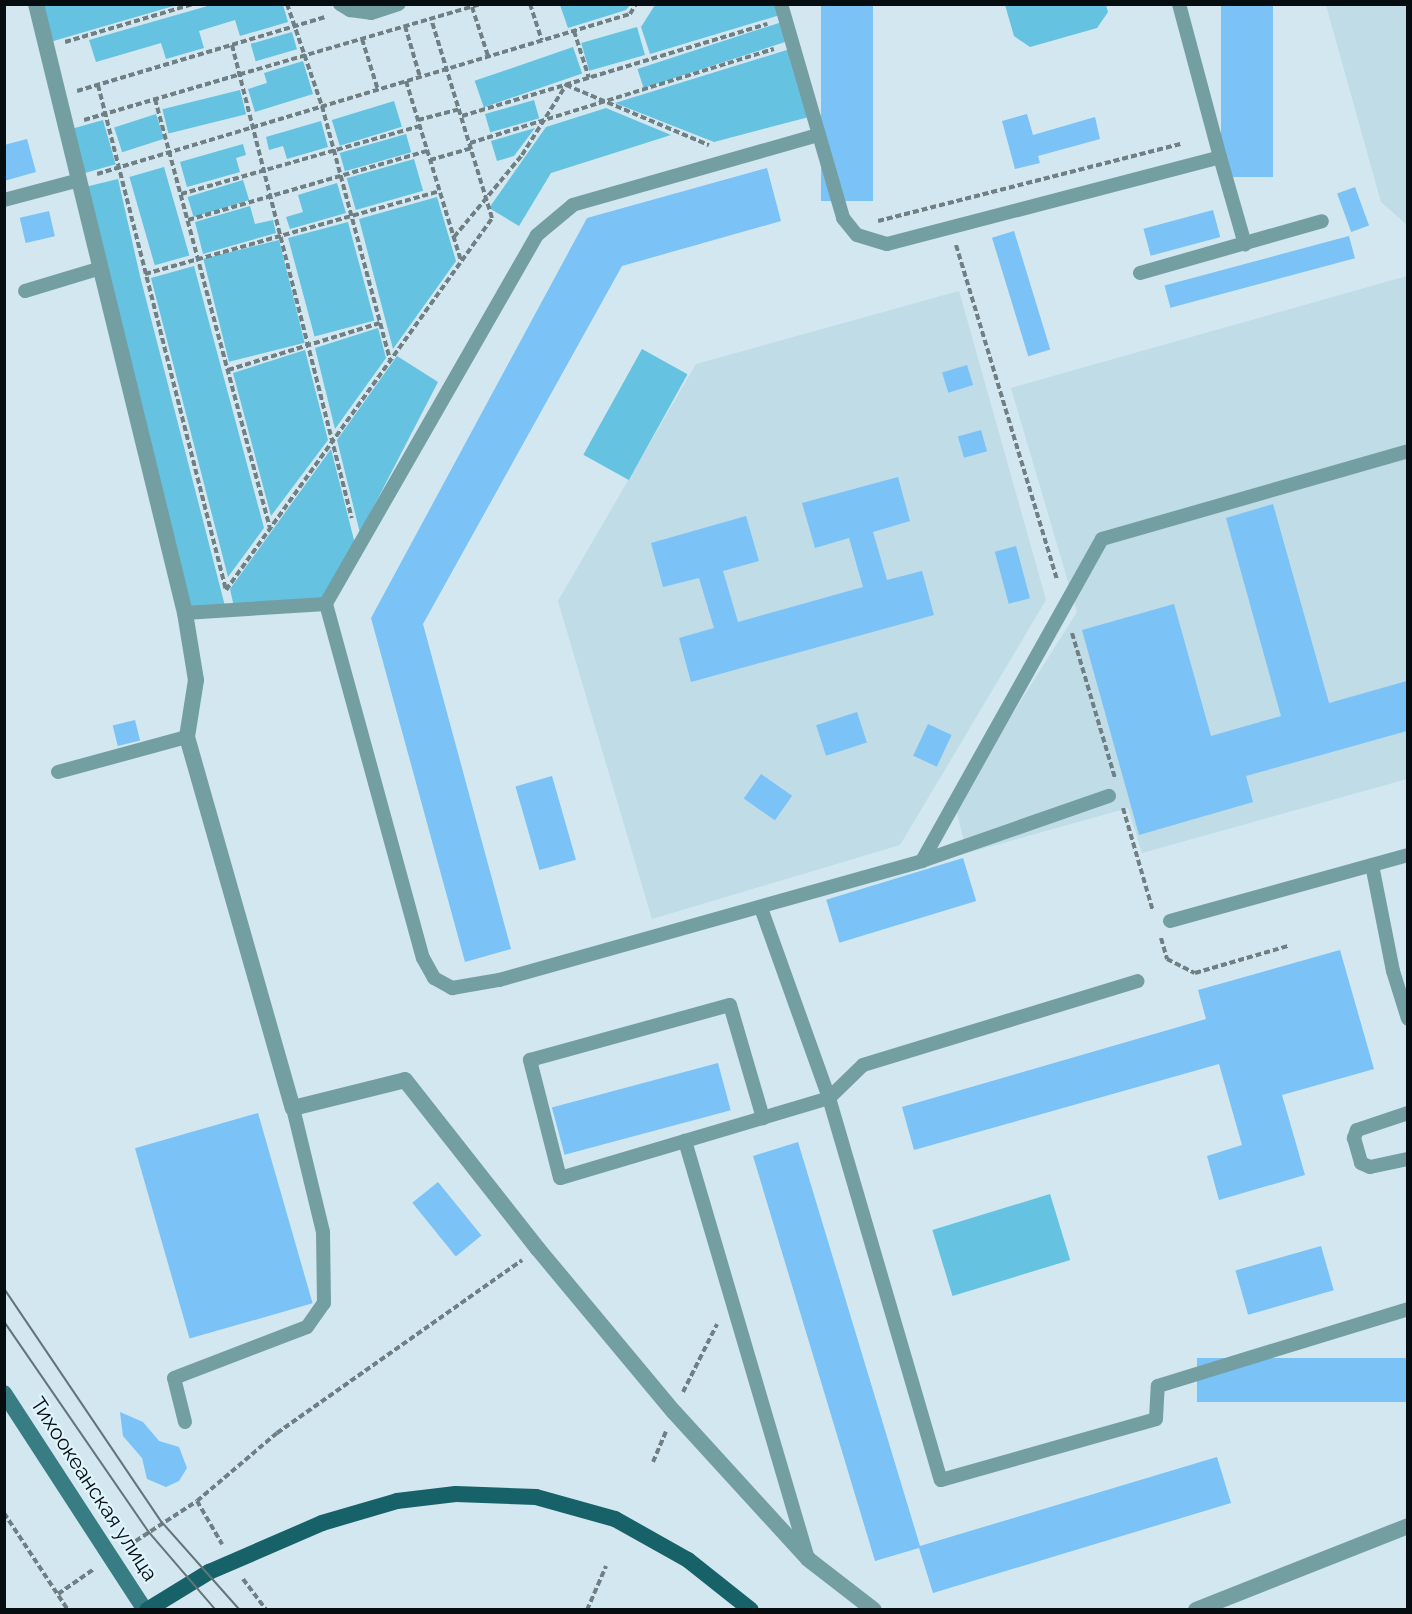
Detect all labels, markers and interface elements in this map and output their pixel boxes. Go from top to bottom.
street label: Тихоокеанская улица [25,1392,163,1586]

